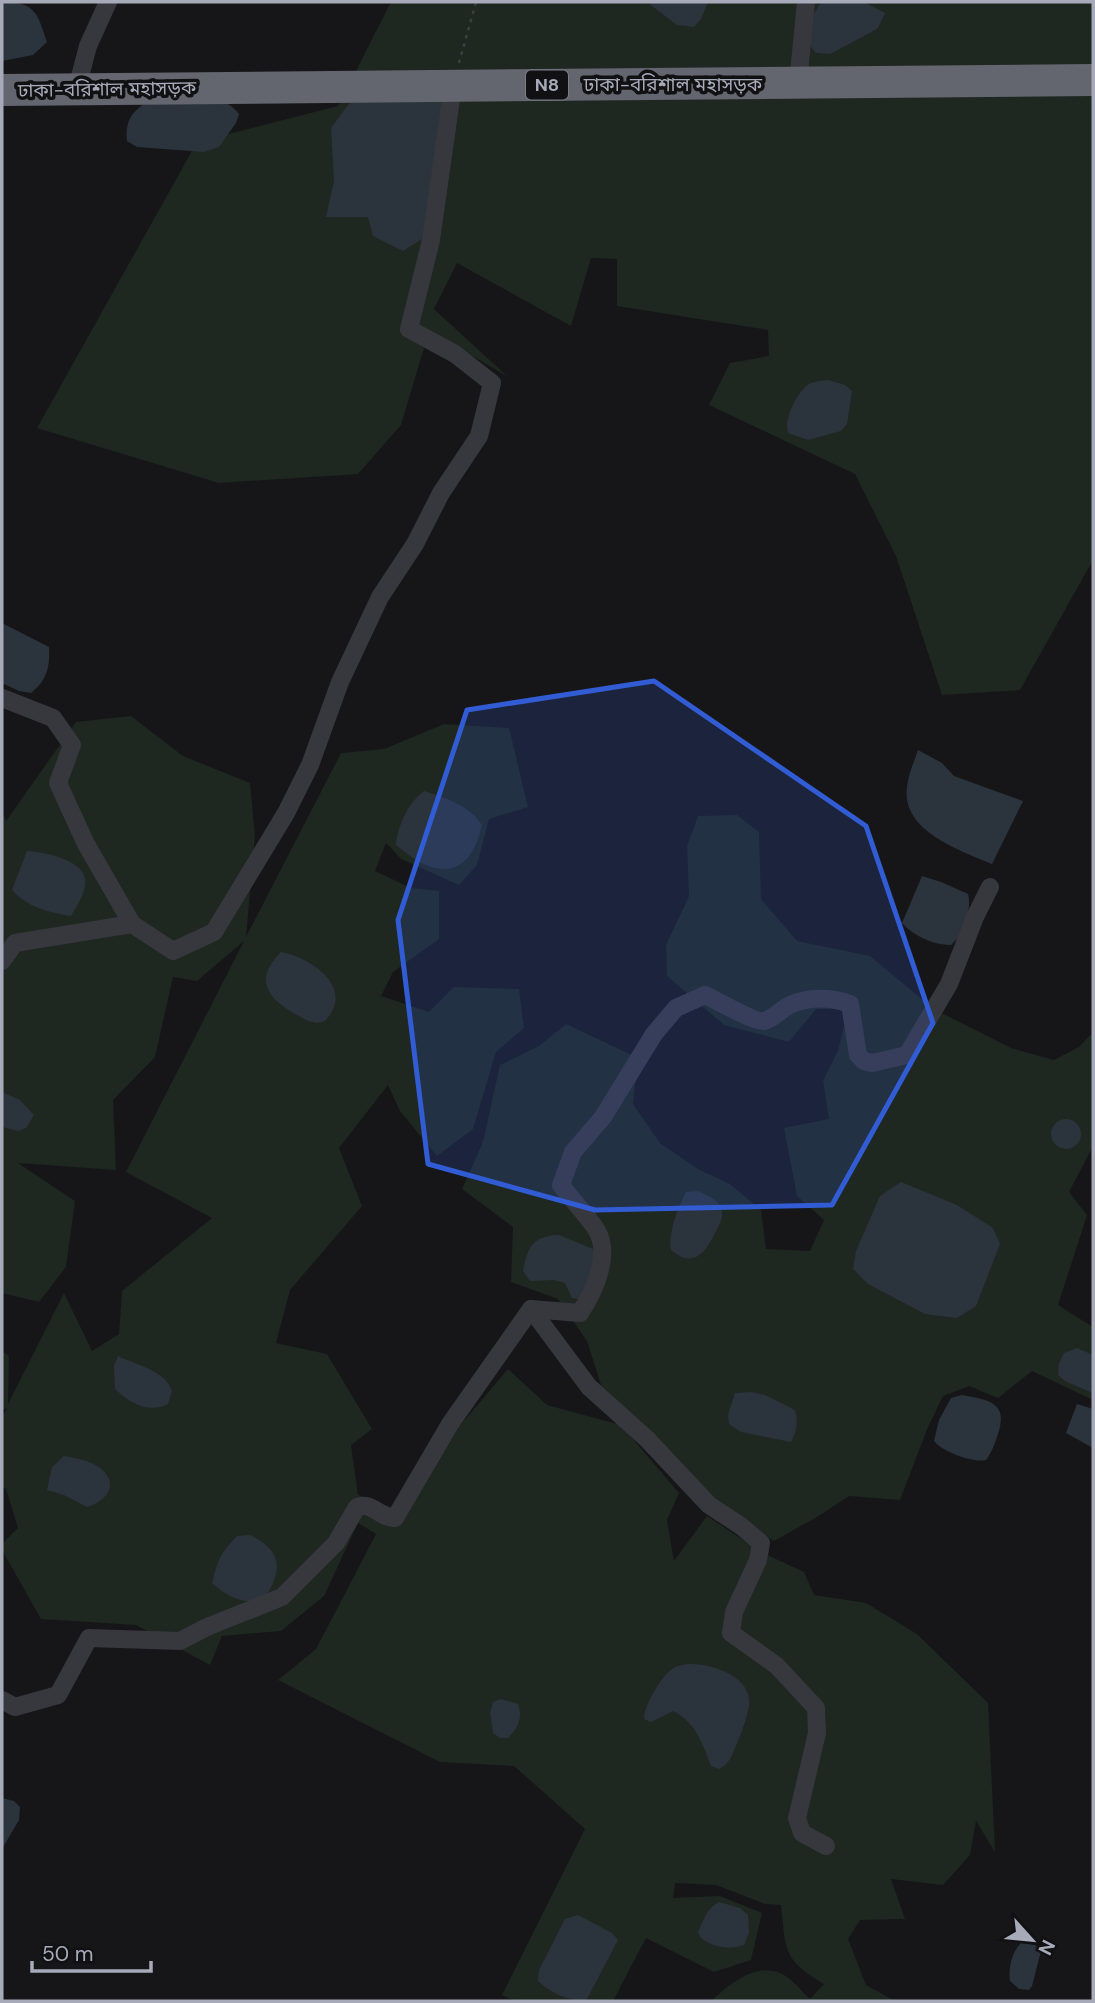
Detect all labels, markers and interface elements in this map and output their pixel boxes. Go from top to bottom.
road number: N8 [526,70,568,100]
street label: ঢাকা-বরিশাল মহাসড়ক [583,72,763,97]
street label: ঢাকা-বরিশাল মহাসড়ক [17,75,197,103]
north arrow [997,1905,1067,1975]
scale bar [32,1930,150,1974]
text: N [1032,1936,1061,1959]
text: 50 m [42,1940,93,1968]

